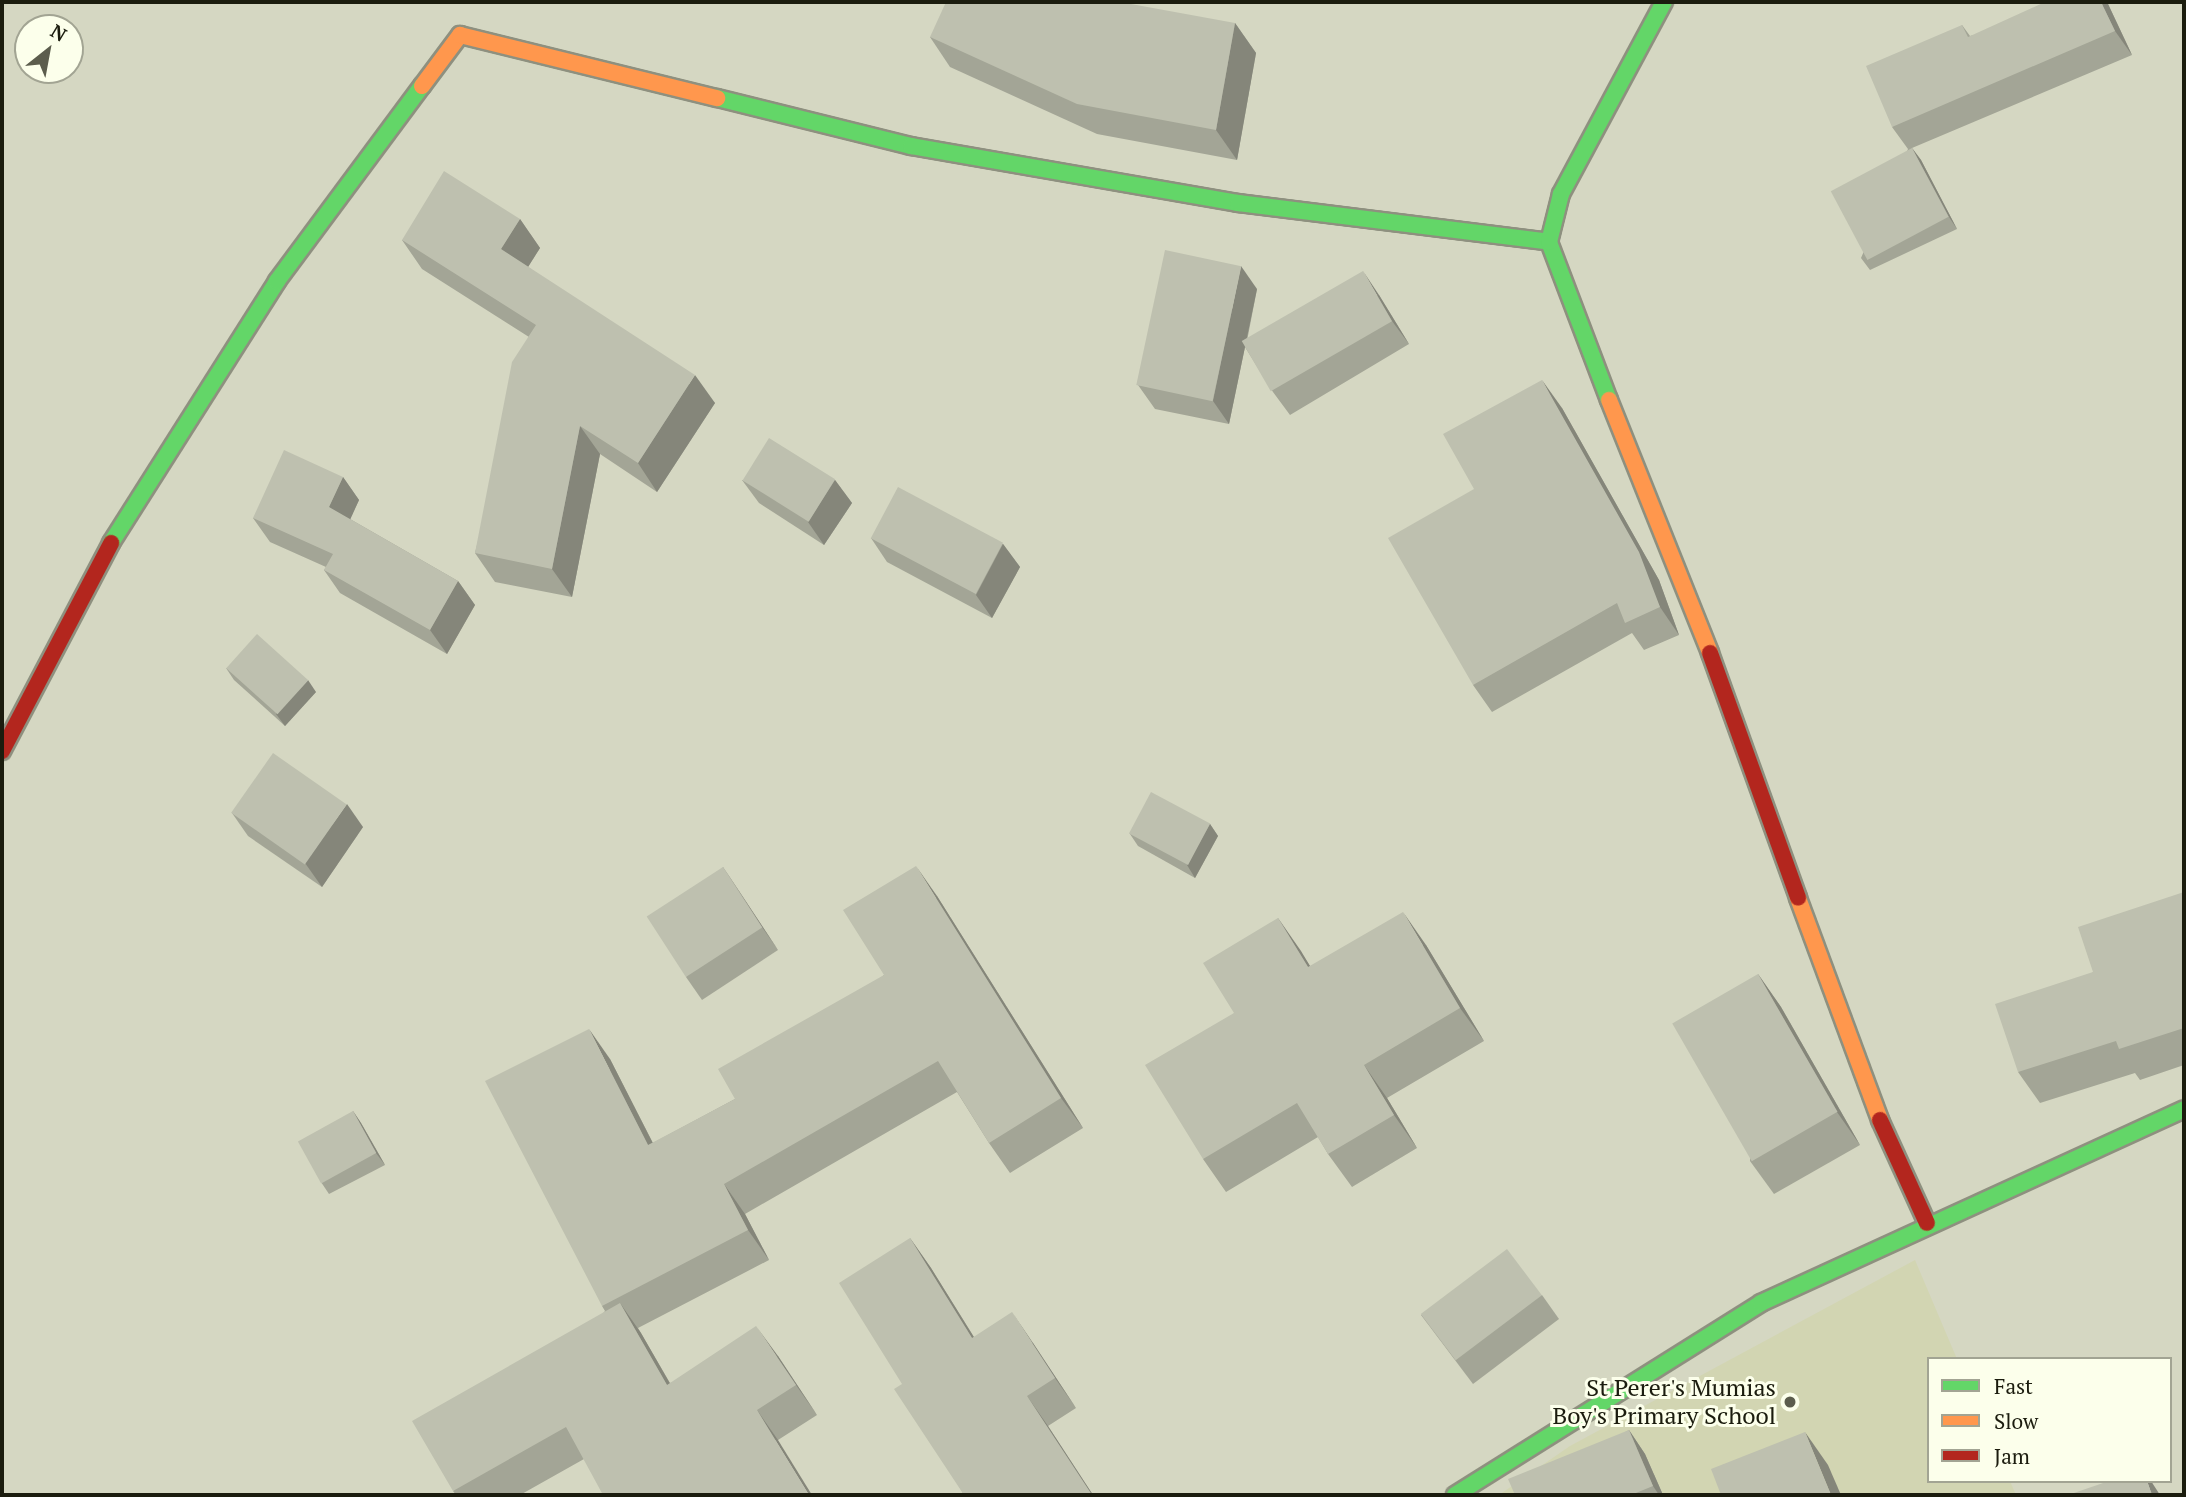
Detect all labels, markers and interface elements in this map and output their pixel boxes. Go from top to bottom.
north arrow [14,14,84,84]
text: N [46,18,72,47]
legend [1927,1357,2172,1483]
text: Fast [1994,1372,2033,1400]
place label: St Perer's Mumias Boy's Primary School [1552,1374,1776,1430]
marker: St Perer's Mumias Boy's Primary School [1782,1394,1798,1410]
text: Slow [1994,1407,2038,1435]
text: Jam [1994,1442,2030,1470]

